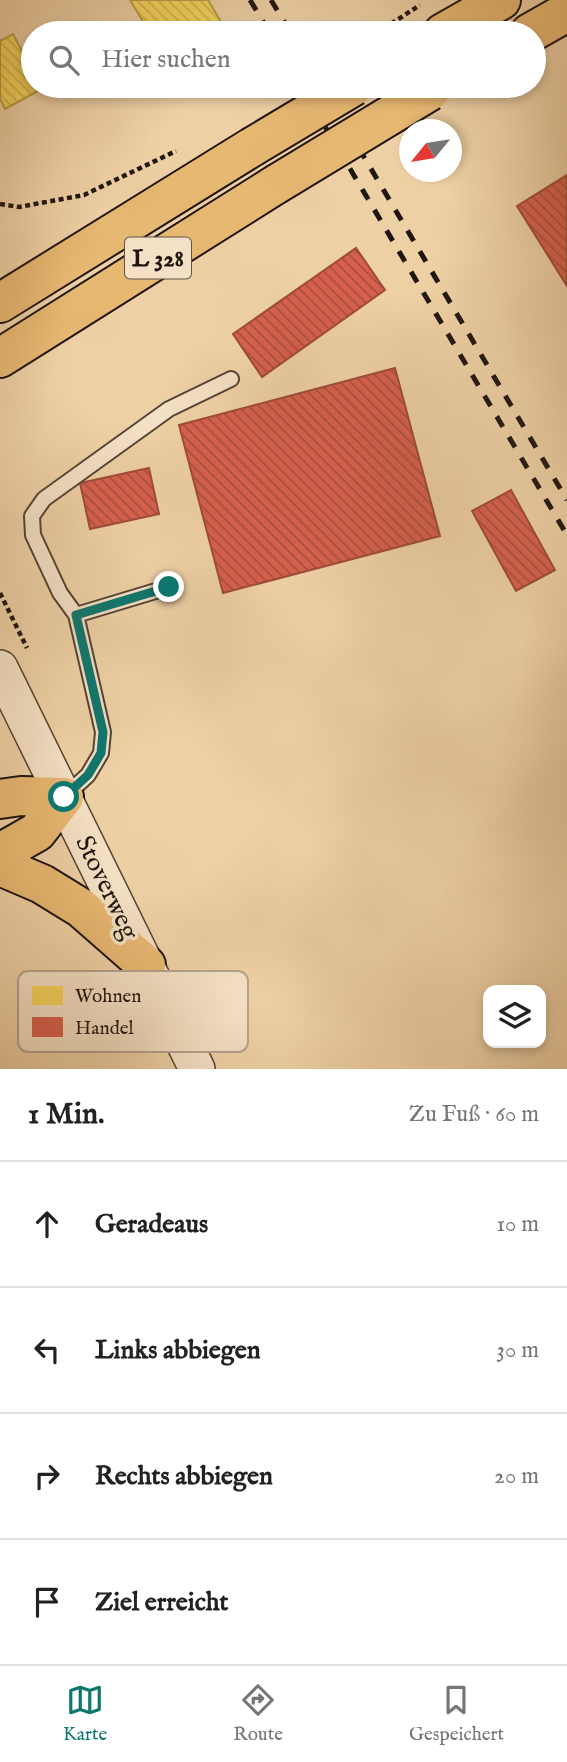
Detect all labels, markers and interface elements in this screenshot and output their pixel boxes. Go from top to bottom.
search box [21,21,546,98]
icon: search [45,41,83,79]
text: Hier suchen [101,43,231,76]
north arrow [399,119,462,182]
road number: L 328 [125,237,191,278]
route end [153,571,184,602]
route start [48,781,79,812]
street label: Stoverweg [67,830,146,946]
legend [18,971,248,1052]
text: Wohnen [75,985,141,1009]
map controls [483,985,546,1048]
button: layers [483,985,546,1048]
text: Handel [75,1017,135,1041]
text: 1 Min. [28,1096,104,1134]
text: Zu Fuß · 60 m [409,1100,539,1129]
icon: ahead [28,1205,66,1243]
text: Geradeaus [95,1208,208,1241]
text: 10 m [496,1210,539,1239]
icon: left [28,1331,66,1369]
text: Links abbiegen [95,1334,261,1367]
text: 30 m [496,1336,539,1365]
icon: right [28,1457,66,1495]
text: Rechts abbiegen [95,1460,273,1493]
text: 20 m [494,1462,539,1491]
icon: arrive [28,1583,66,1621]
text: Ziel erreicht [95,1586,228,1619]
tab: Karte [63,1681,107,1747]
tab: Route [233,1681,283,1747]
tab: Gespeichert [409,1681,504,1747]

